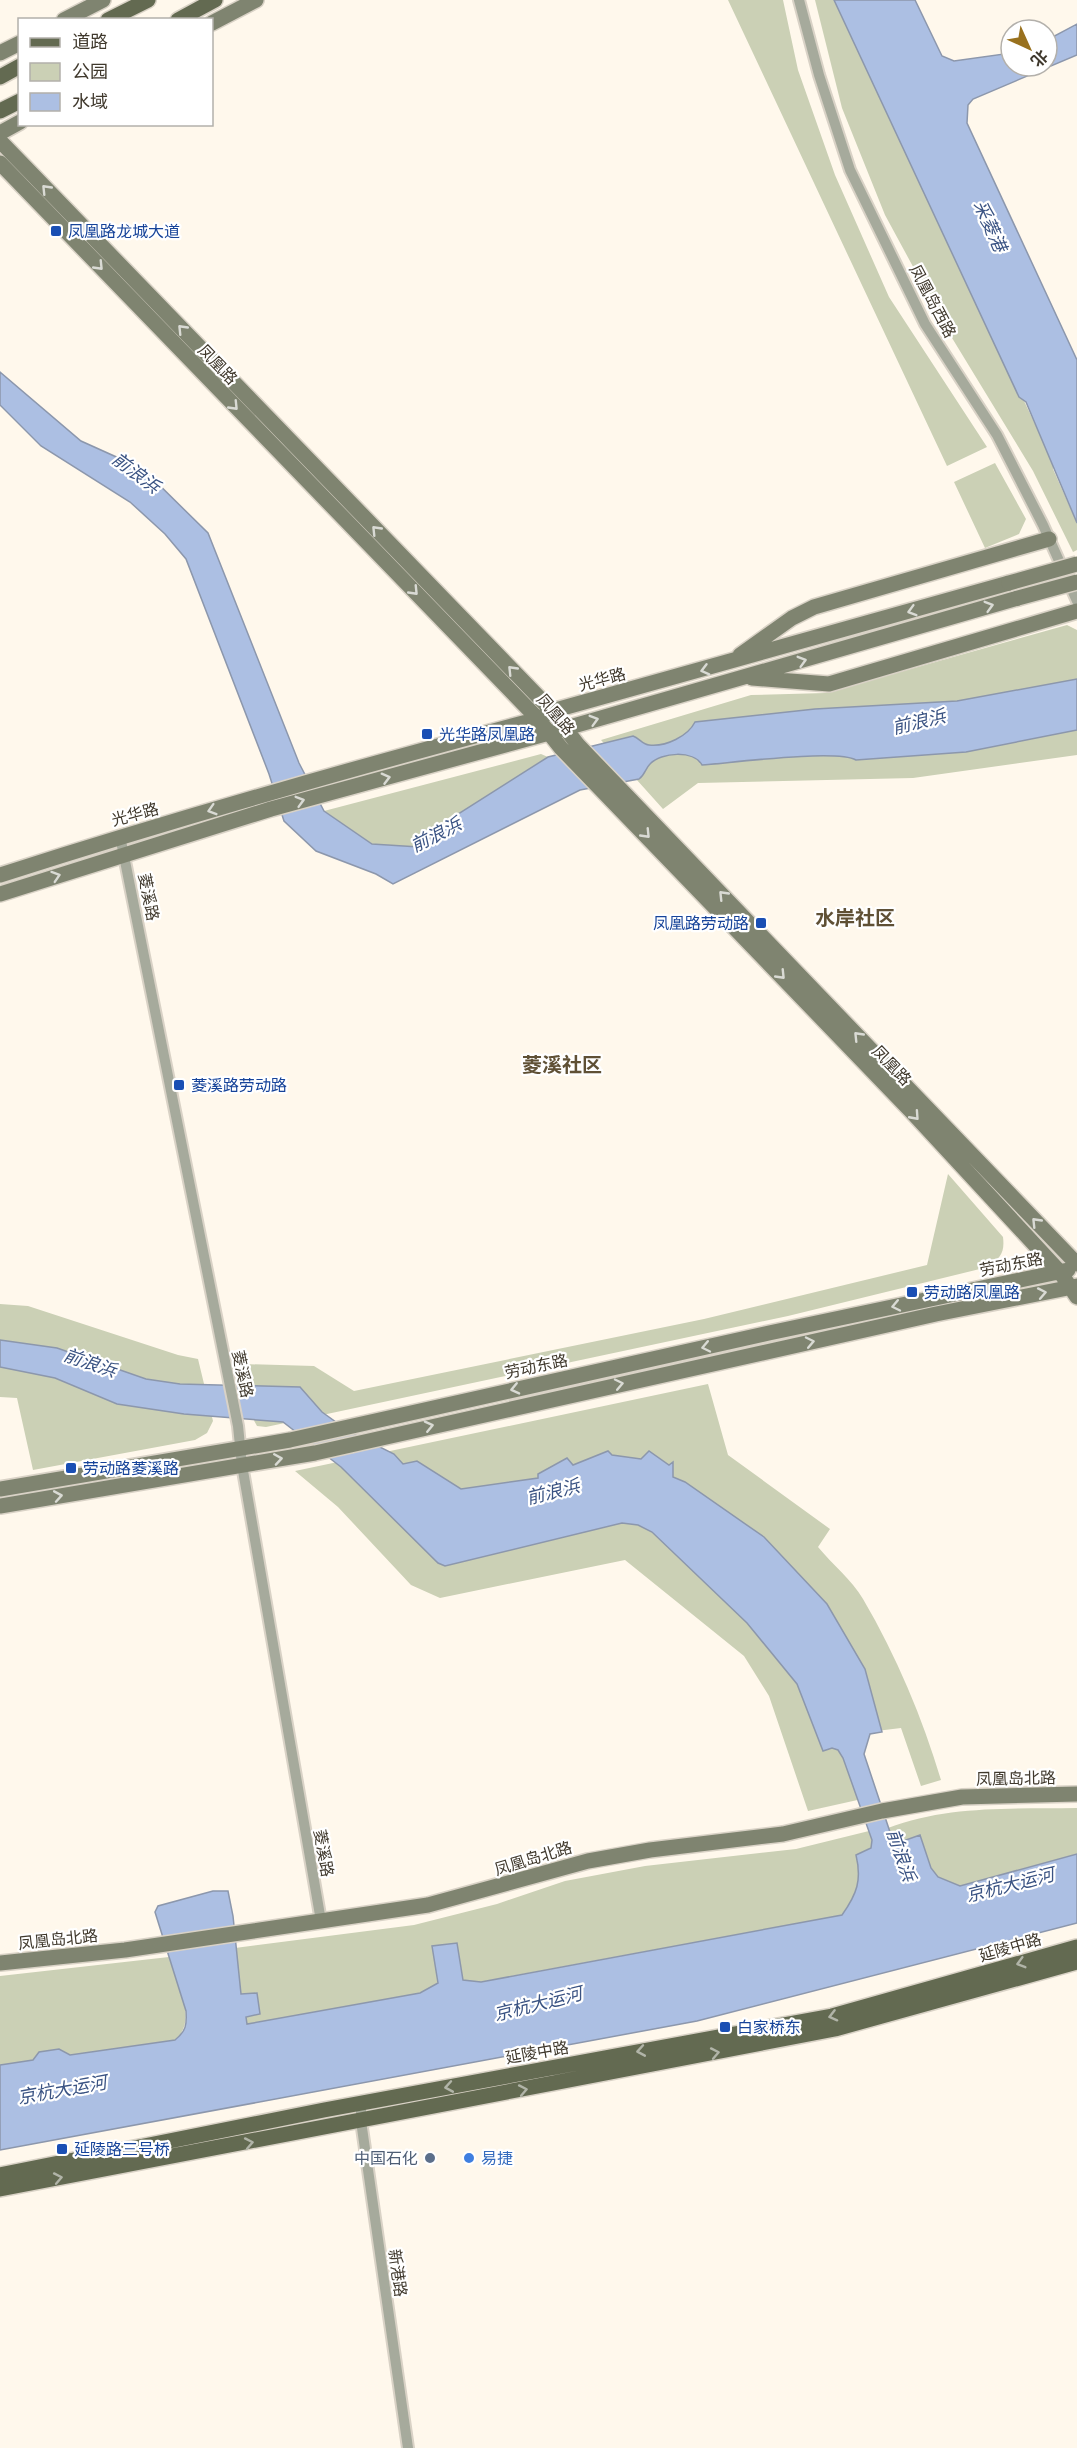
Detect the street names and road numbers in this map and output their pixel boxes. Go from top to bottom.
street label: 凤凰岛西路 [905,261,961,341]
street label: 凤凰路 [193,339,243,389]
street label: 光华路 [576,662,628,696]
street label: 凤凰路 [532,689,580,739]
street label: 光华路 [109,797,161,831]
street label: 菱溪路 [134,871,164,923]
street label: 凤凰路 [867,1040,917,1090]
street label: 劳动东路 [977,1247,1045,1281]
street label: 菱溪路 [227,1348,259,1400]
street label: 劳动东路 [502,1349,570,1383]
street label: 凤凰岛北路 [976,1766,1056,1790]
street label: 菱溪路 [309,1827,339,1879]
street label: 凤凰岛北路 [492,1836,574,1880]
street label: 凤凰岛北路 [17,1924,99,1954]
street label: 延陵中路 [976,1928,1044,1966]
street label: 延陵中路 [504,2036,570,2068]
street label: 新港路 [384,2248,412,2298]

